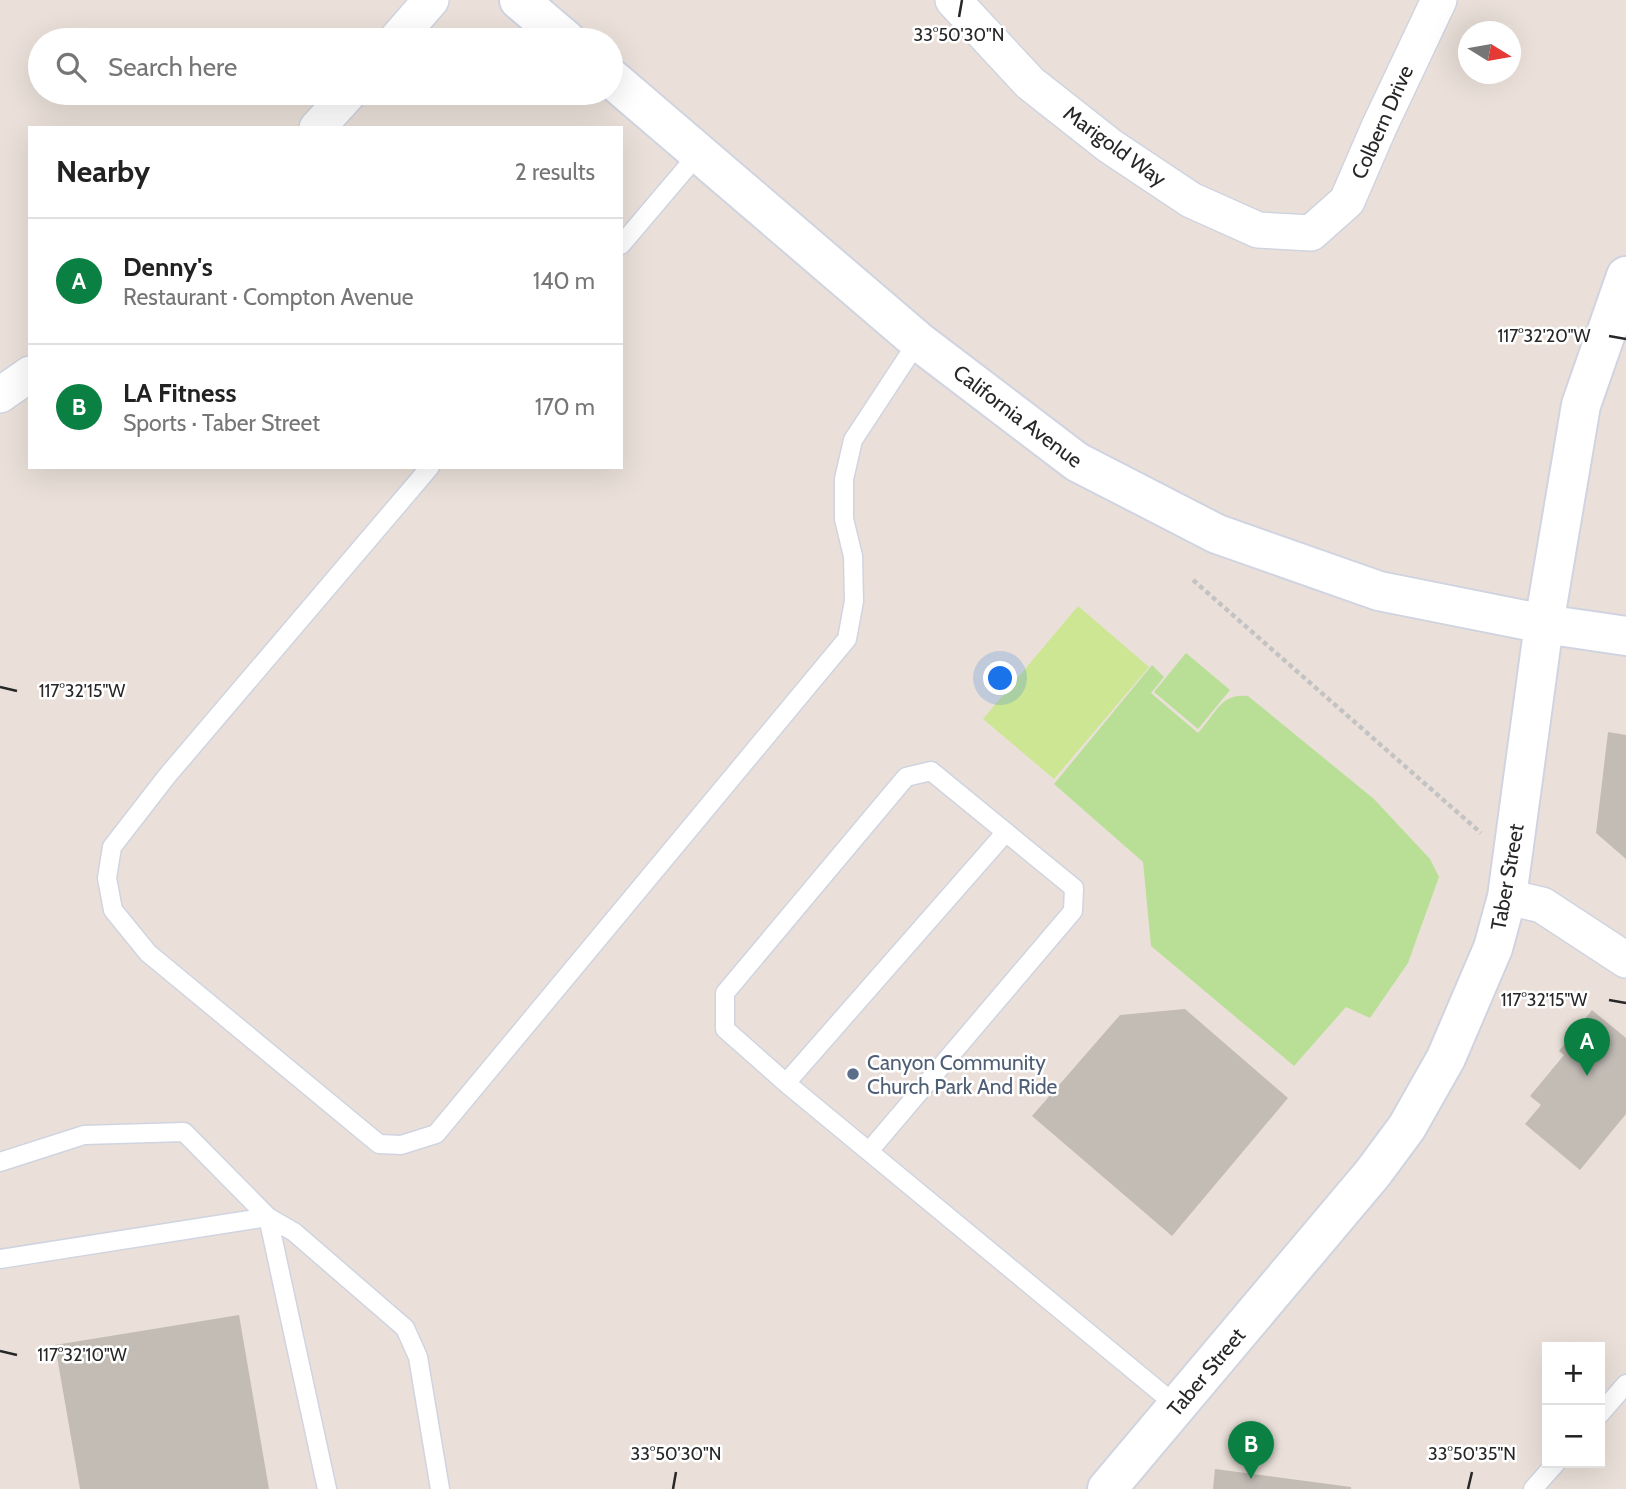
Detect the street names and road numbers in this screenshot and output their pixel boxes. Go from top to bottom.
street label: Colbern Drive [1346,61,1418,183]
street label: Marigold Way [1059,100,1171,192]
street label: California Avenue [949,359,1088,473]
street label: Taber Street [1485,822,1529,932]
street label: Taber Street [1162,1323,1250,1421]

